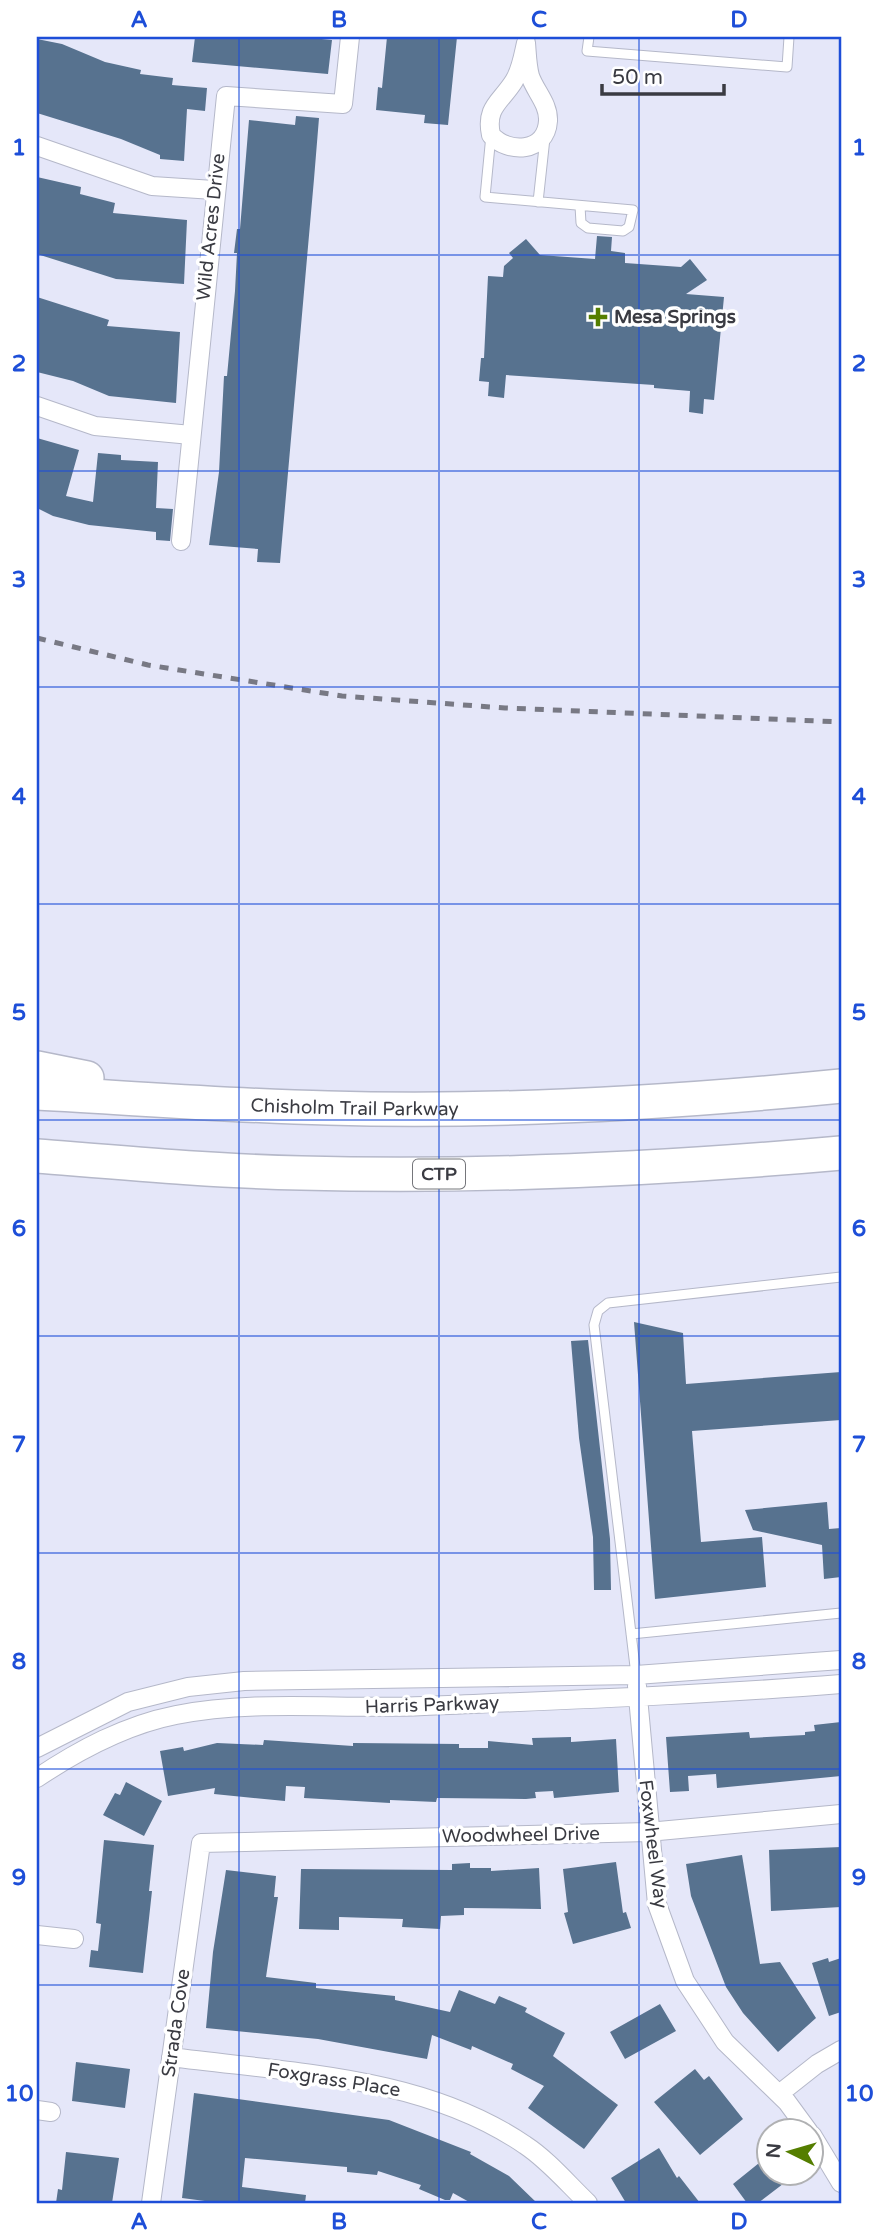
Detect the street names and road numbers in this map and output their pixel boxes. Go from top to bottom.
street label: Wild Acres Drive [192,152,230,302]
street label: Chisholm Trail Parkway [250,1094,459,1120]
road number: CTP [413,1160,465,1189]
street label: Harris Parkway [364,1692,500,1718]
street label: Foxwheel Way [634,1778,672,1910]
street label: Woodwheel Drive [442,1823,600,1847]
street label: Strada Cove [158,1967,194,2079]
street label: Foxgrass Place [266,2059,402,2101]

